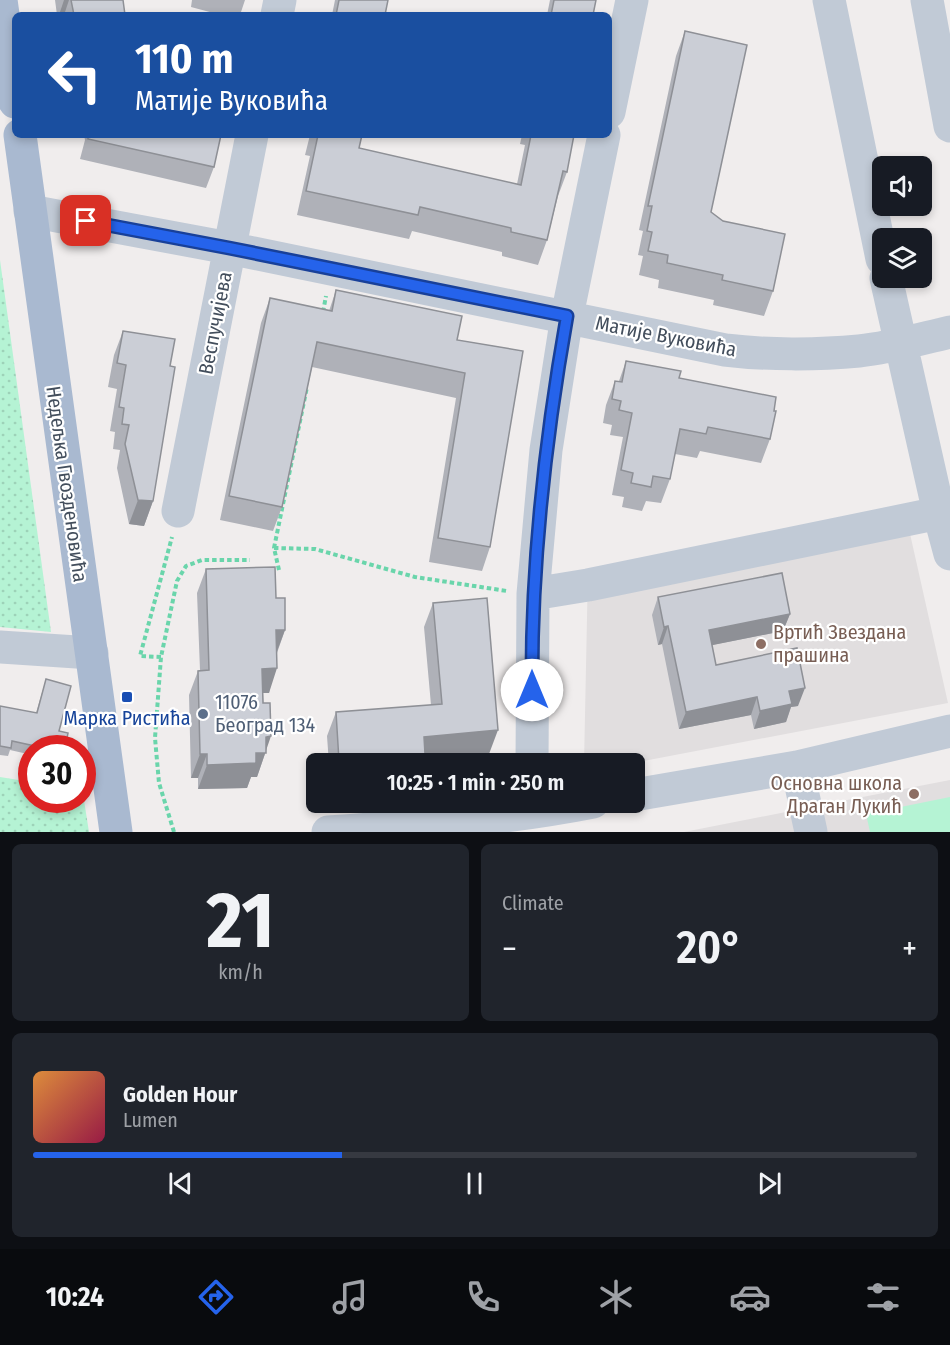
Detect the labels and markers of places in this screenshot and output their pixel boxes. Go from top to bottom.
pin [60,195,111,246]
place label: Вртић Звездана прашина [773,620,906,667]
marker: Вртић Звездана прашина [754,637,768,651]
marker: Марка Ристића [120,690,134,704]
place label: 11076 Београд 134 [215,690,315,737]
place label: Марка Ристића [64,706,190,730]
marker: 11076 Београд 134 [196,707,210,721]
place label: Основна школа Драган Лукић [771,771,902,818]
marker: Основна школа Драган Лукић [907,787,921,801]

